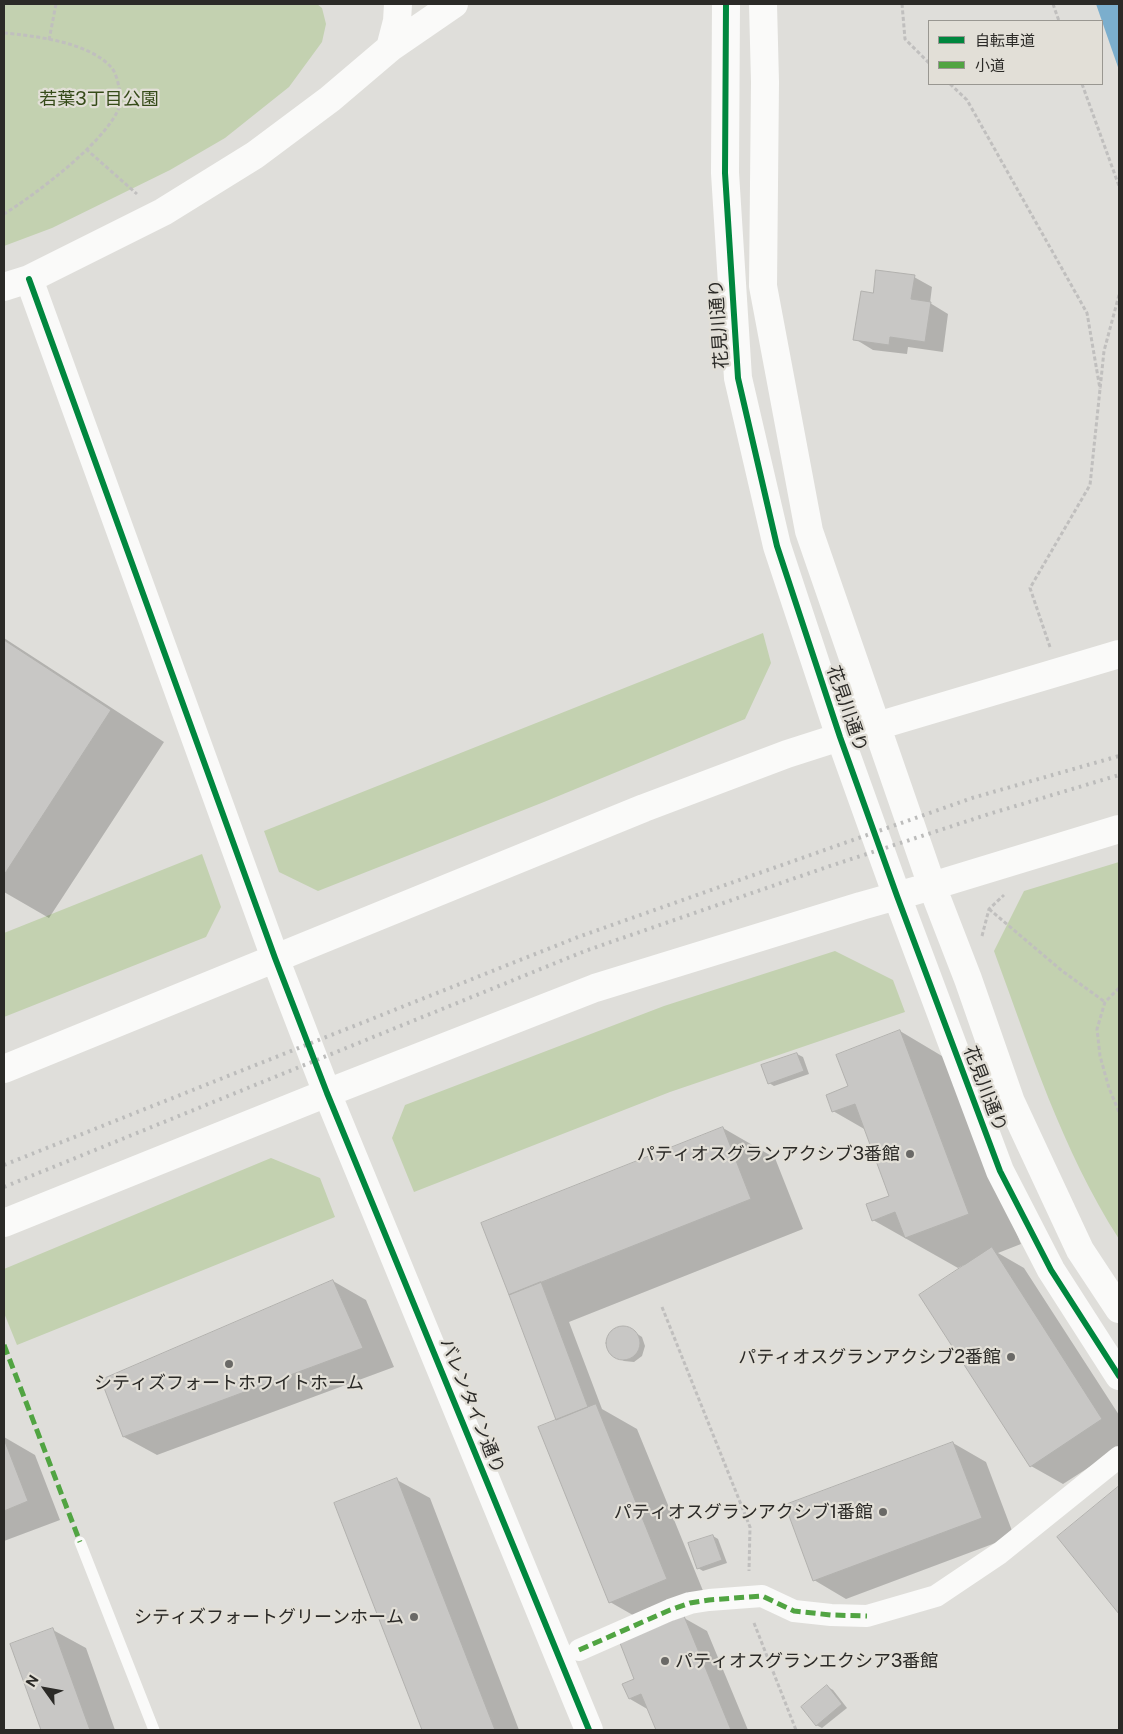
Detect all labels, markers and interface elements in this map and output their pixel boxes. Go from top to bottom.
legend [928,20,1103,85]
text: 自転車道 [975,32,1035,49]
text: 小道 [975,57,1005,74]
park label: 若葉3丁目公園 [39,88,159,110]
street label: 花見川通り [705,278,733,370]
street label: 花見川通り [822,663,872,755]
street label: 花見川通り [959,1043,1011,1135]
place label: パティオスグランアクシブ3番館 [637,1143,900,1165]
marker: パティオスグランアクシブ3番館 [904,1148,916,1160]
street label: バレンタイン通り [435,1335,509,1477]
place label: パティオスグランアクシブ2番館 [738,1346,1001,1368]
marker: パティオスグランアクシブ2番館 [1005,1351,1017,1363]
marker: シティズフォートホワイトホーム [223,1358,235,1370]
place label: シティズフォートホワイトホーム [94,1372,364,1394]
place label: パティオスグランアクシブ1番館 [614,1501,873,1523]
marker: パティオスグランアクシブ1番館 [877,1506,889,1518]
place label: シティズフォートグリーンホーム [134,1606,404,1628]
marker: シティズフォートグリーンホーム [408,1611,420,1623]
place label: パティオスグランエクシア3番館 [675,1650,938,1672]
marker: パティオスグランエクシア3番館 [659,1655,671,1667]
north arrow [20,1664,70,1714]
text: N [23,1672,42,1690]

